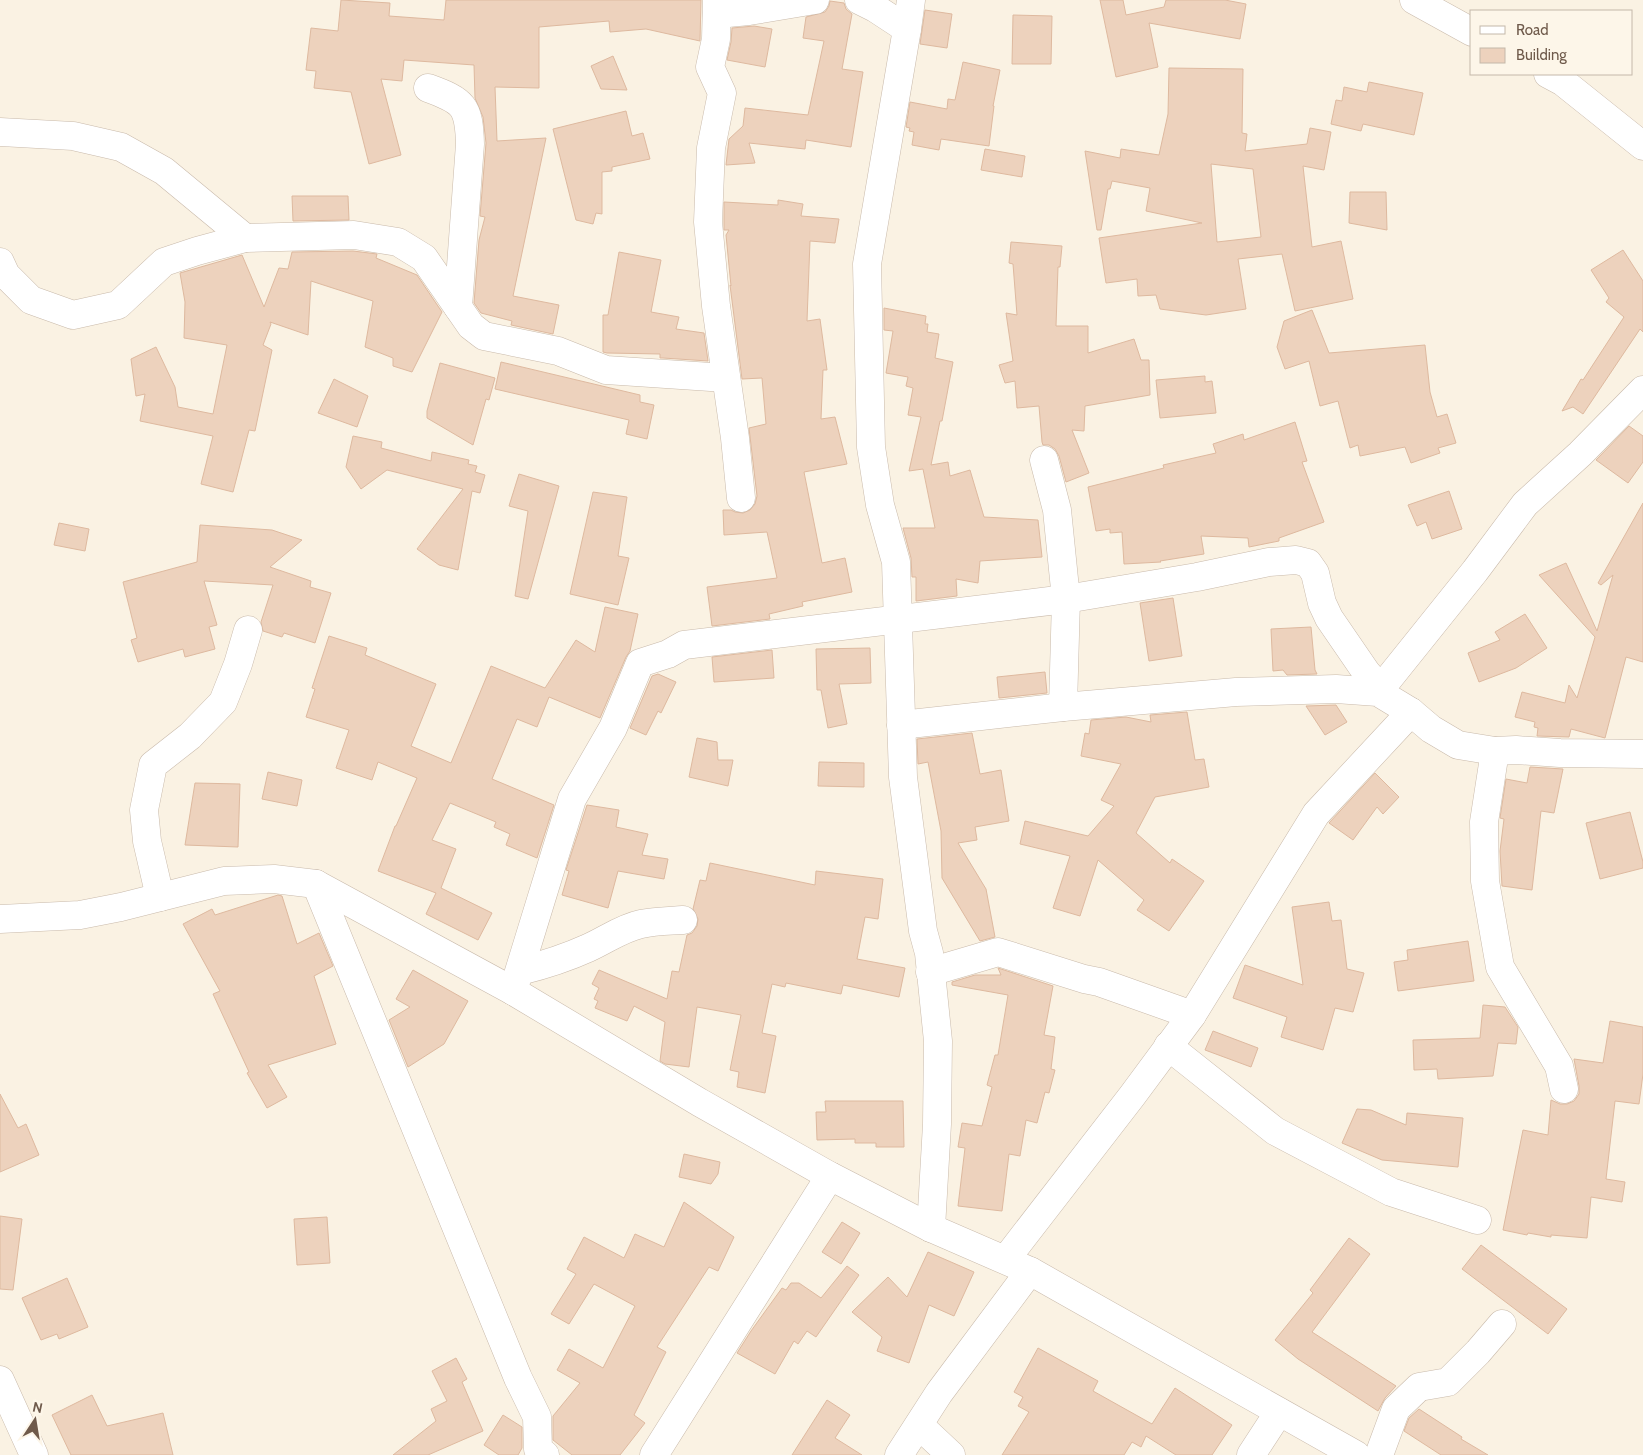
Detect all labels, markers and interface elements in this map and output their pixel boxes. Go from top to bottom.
legend [1470,10,1633,75]
text: Road [1516,21,1549,39]
text: Building [1516,46,1567,64]
north arrow [10,1395,60,1445]
text: N [31,1397,44,1417]

